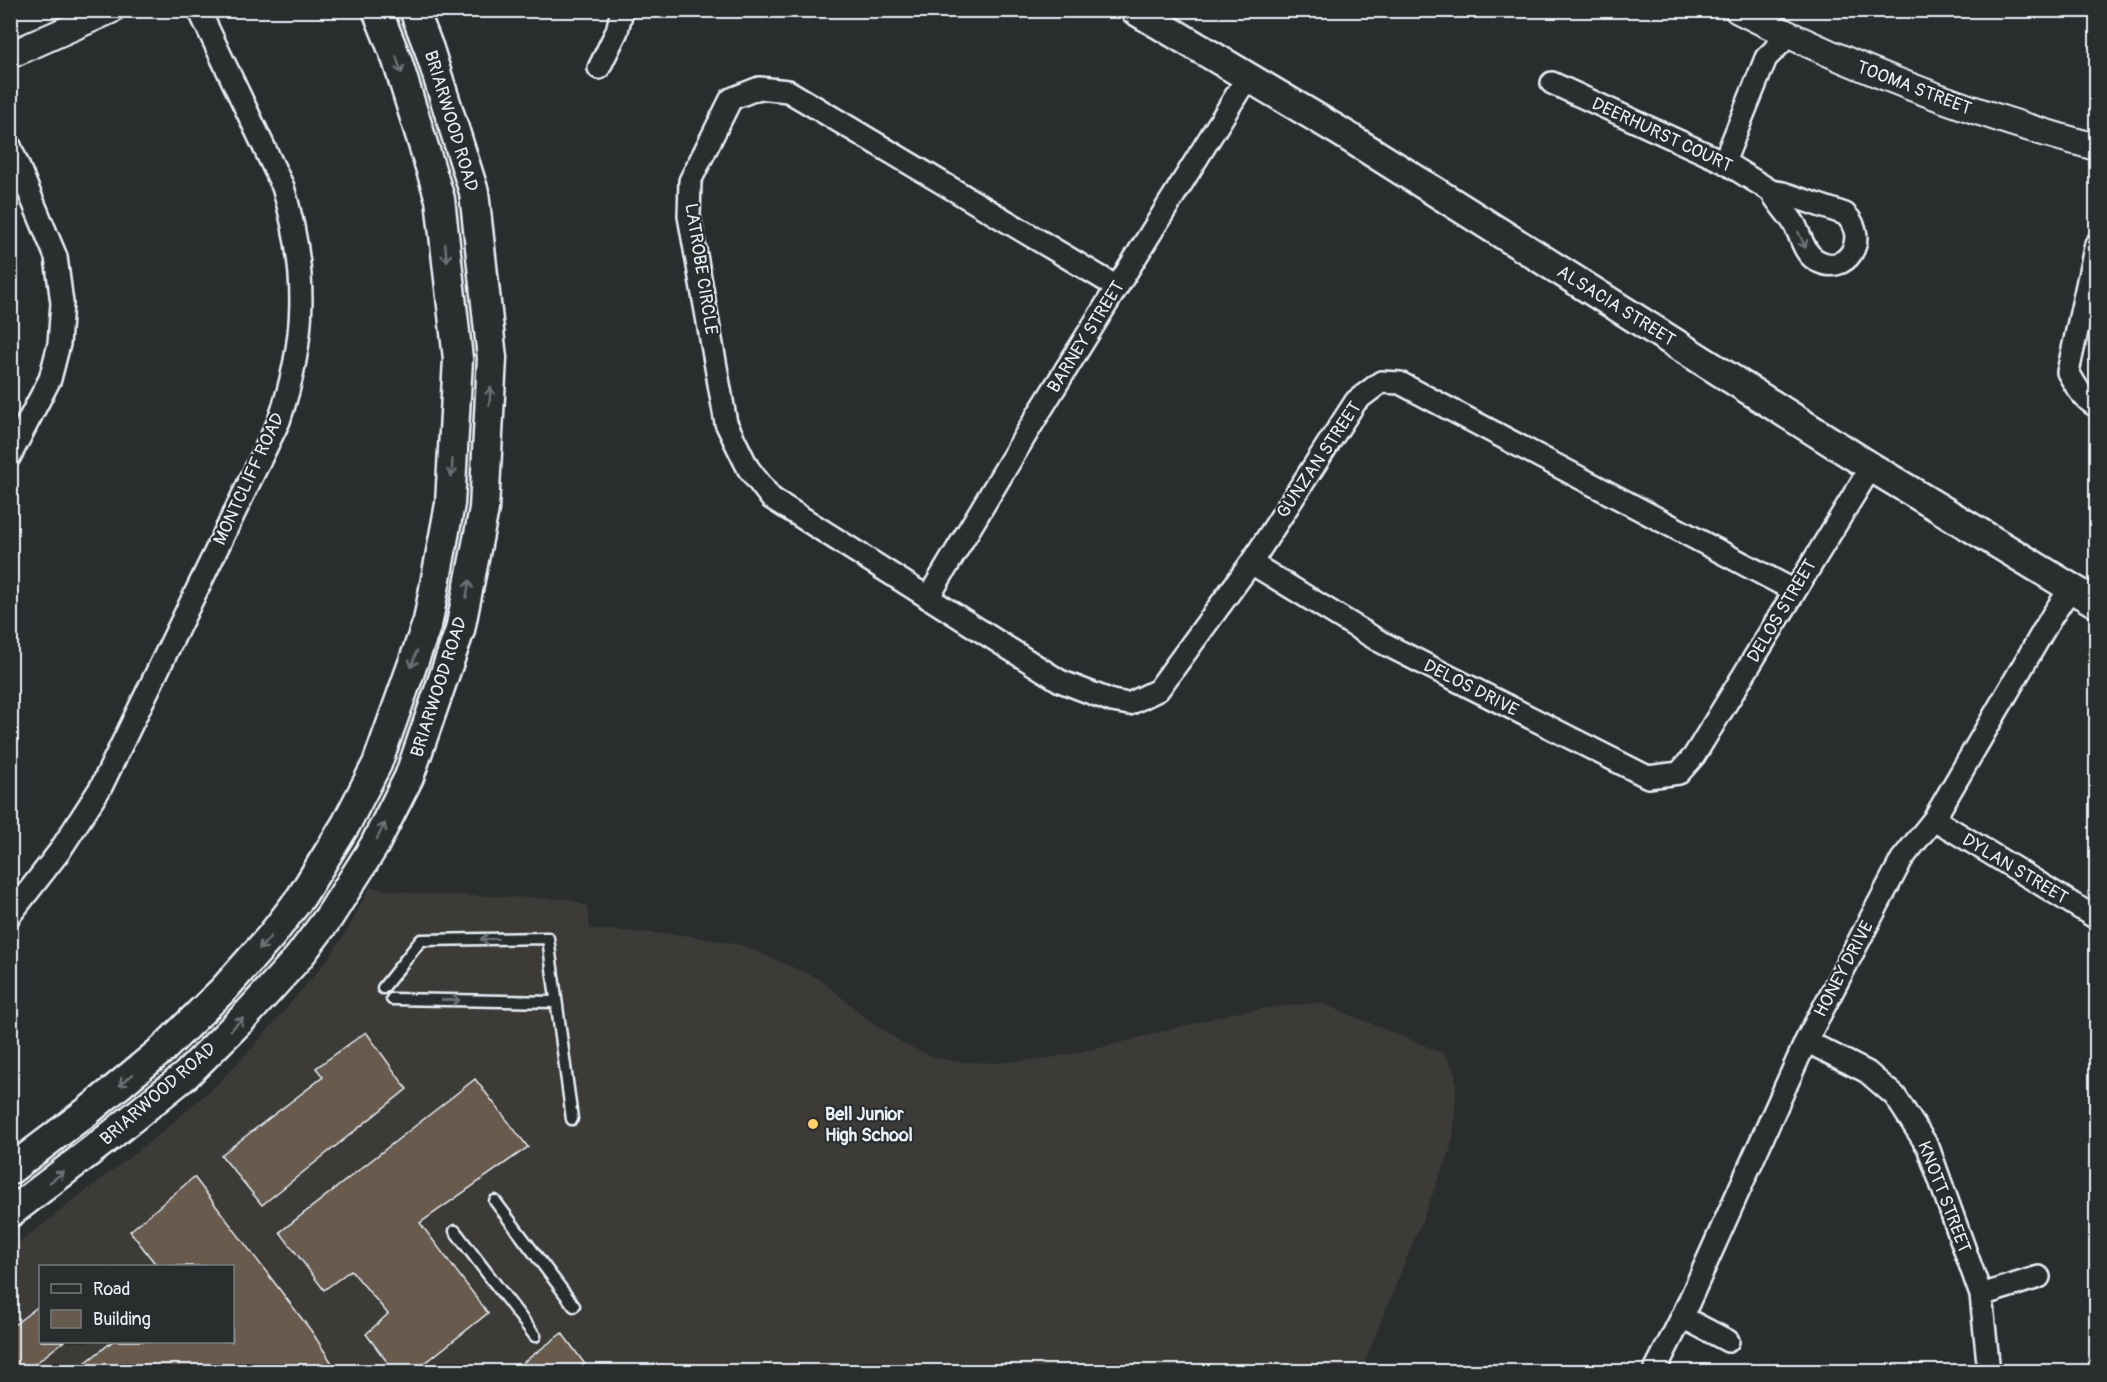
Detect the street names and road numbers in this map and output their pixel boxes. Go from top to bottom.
street label: BRIARWOOD ROAD [419,48,483,194]
street label: TOOMA STREET [1853,56,1975,120]
street label: DEERHURST COURT [1588,92,1736,178]
street label: LATROBE CIRCLE [679,202,723,336]
street label: ALSACIA STREET [1552,260,1680,352]
street label: BARNEY STREET [1042,277,1130,397]
street label: GUNZAN STREET [1272,397,1366,523]
street label: MONTCLIFF ROAD [208,409,290,549]
street label: DELOS STREET [1742,555,1822,667]
street label: BRIARWOOD ROAD [405,614,473,760]
street label: DELOS DRIVE [1420,654,1522,722]
street label: DYLAN STREET [1958,828,2072,910]
street label: HONEY DRIVE [1809,917,1879,1021]
street label: BRIARWOOD ROAD [95,1037,221,1151]
street label: KNOTT STREET [1912,1138,1976,1256]

